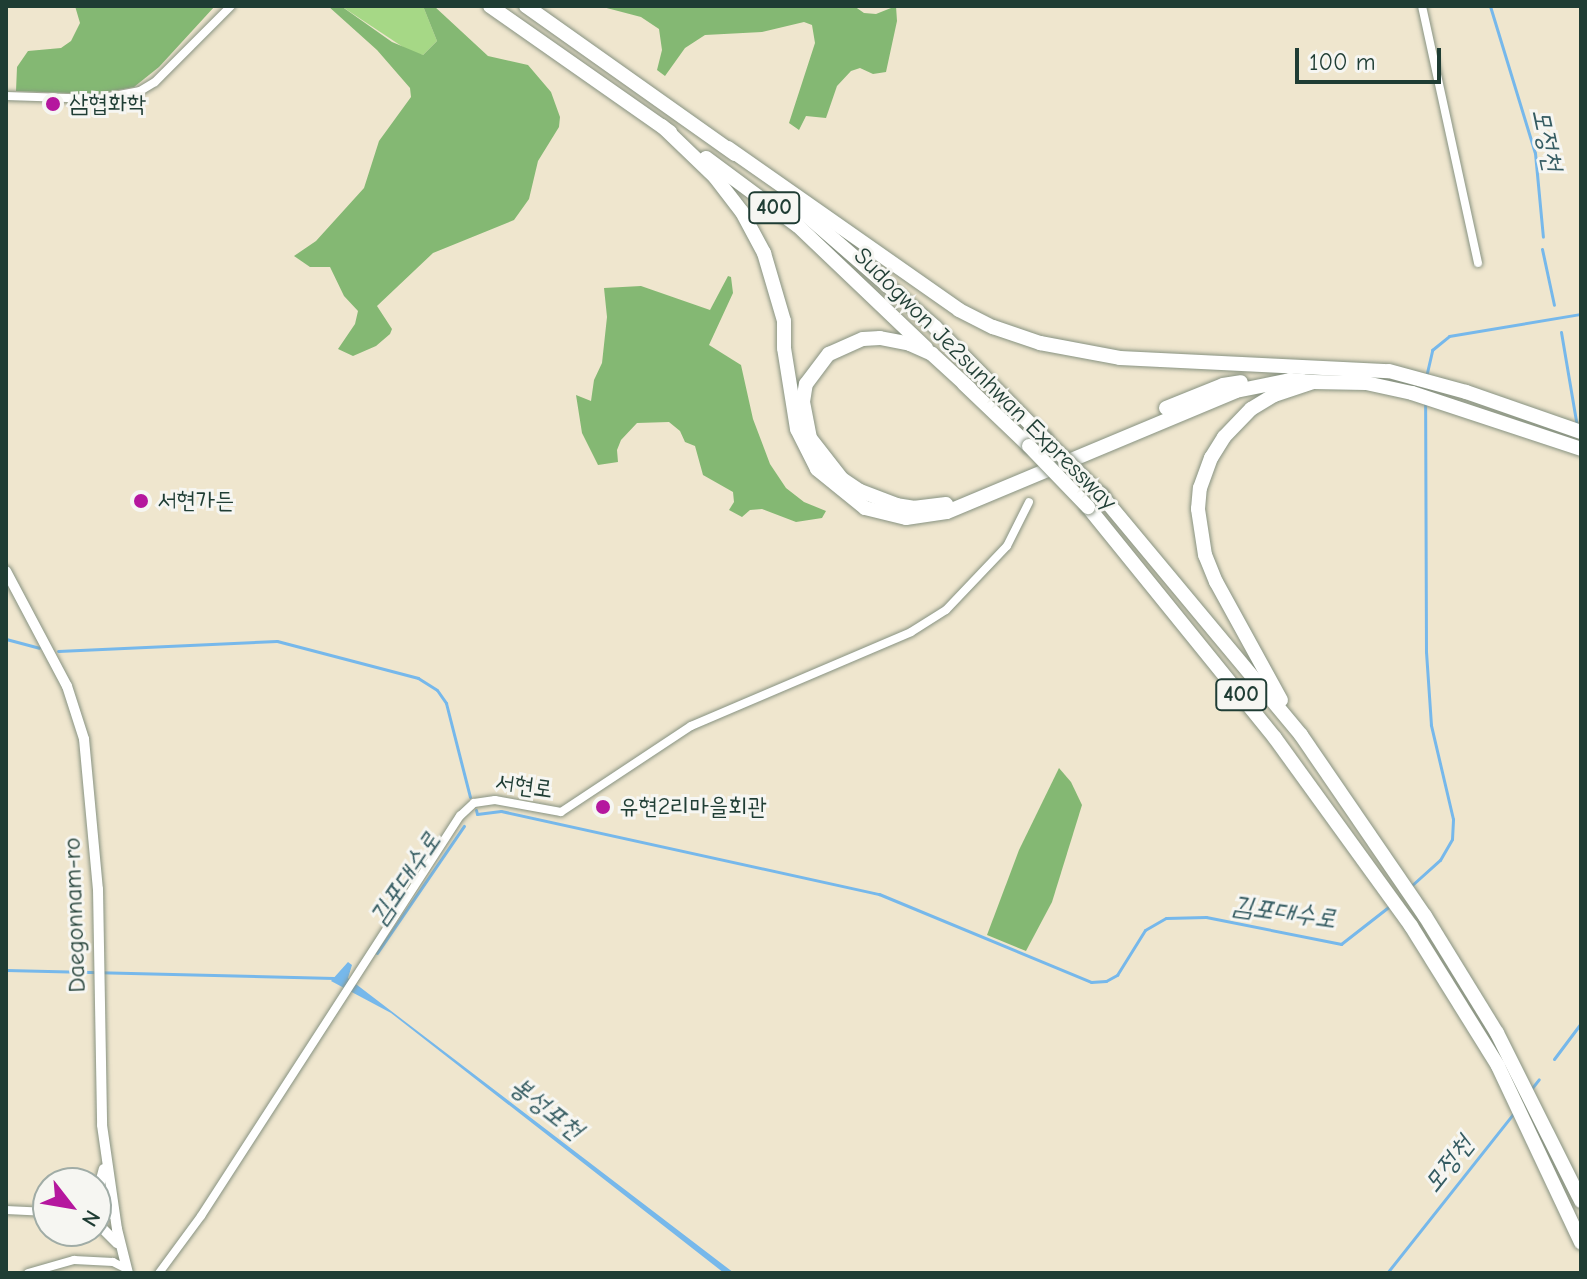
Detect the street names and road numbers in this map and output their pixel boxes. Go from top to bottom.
road number: 400 [748,190,800,226]
street label: Sudogwon Je2sunhwan Expressway [848,242,1122,516]
road number: 400 [1215,677,1267,713]
street label: 서현로 [493,768,555,804]
street label: Daegonnam-ro [58,837,92,993]

